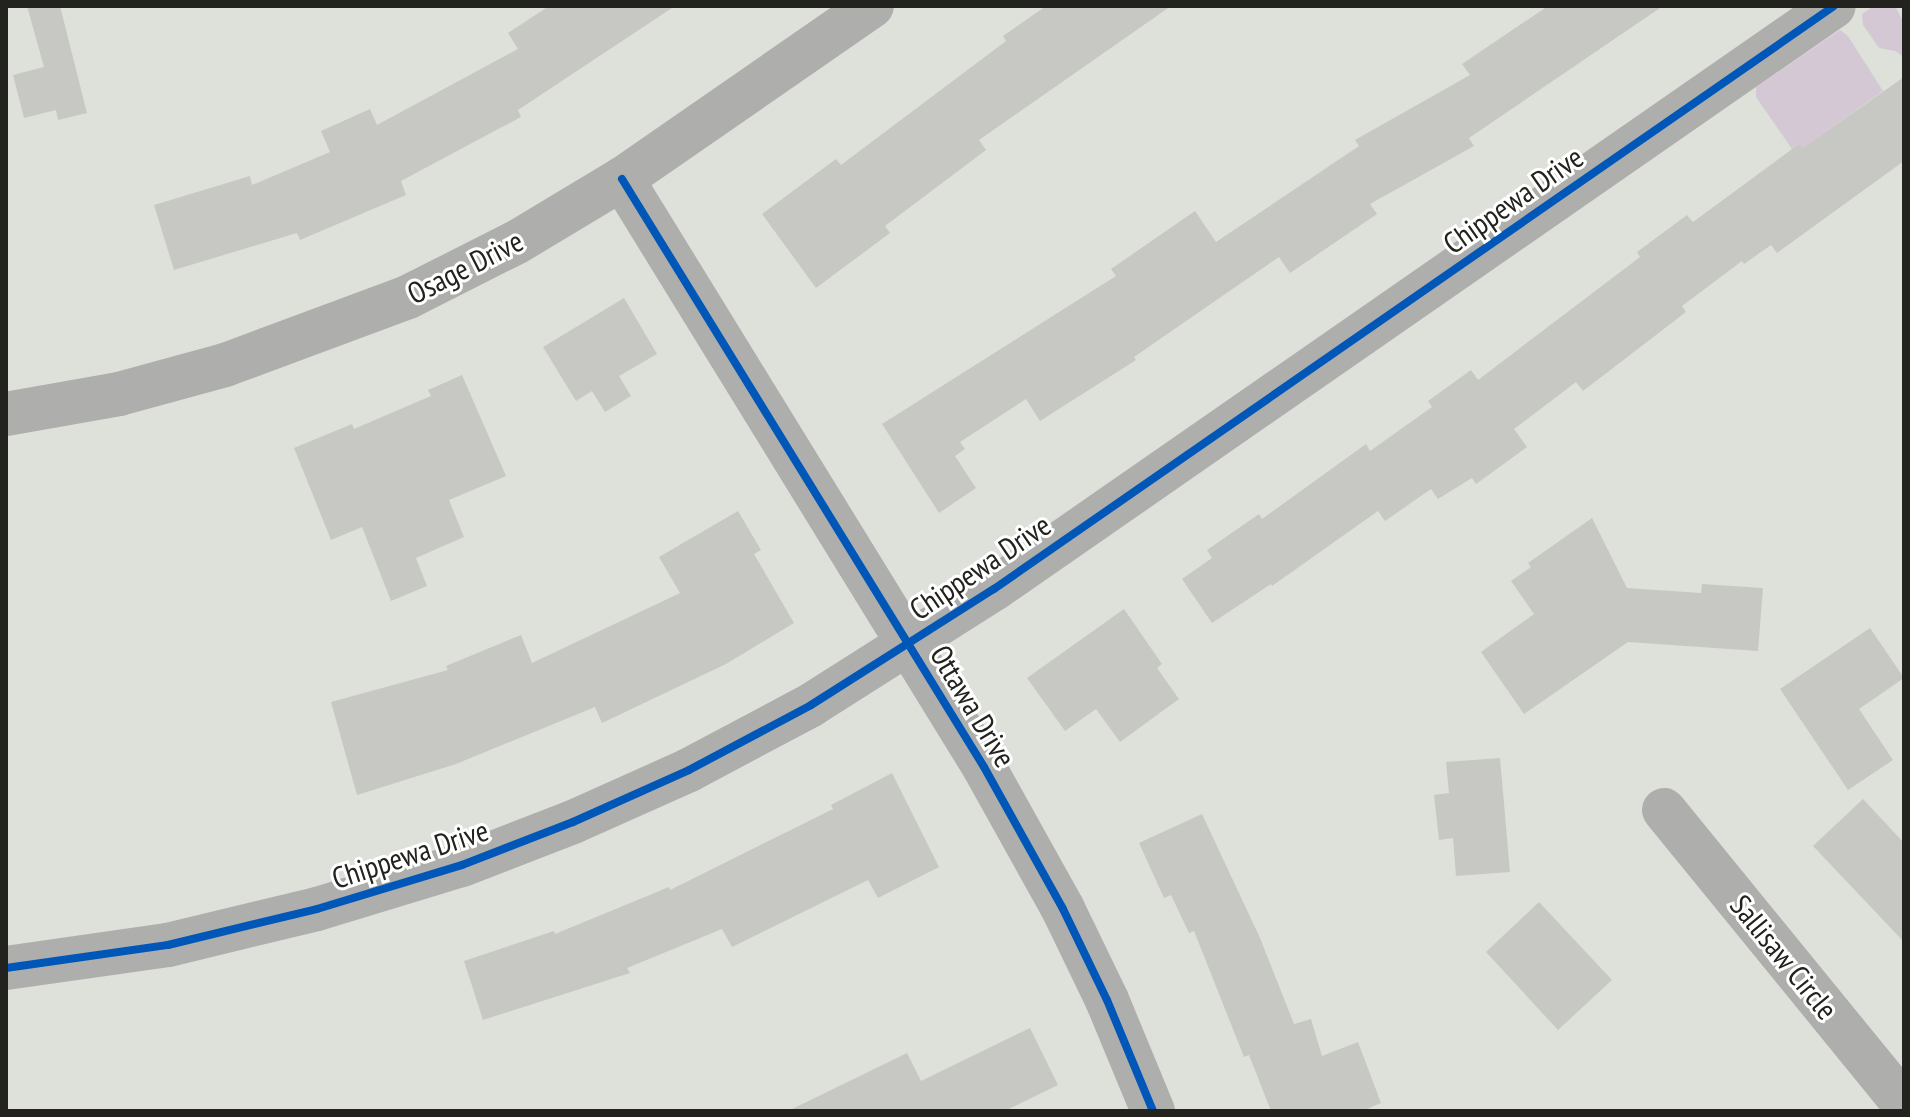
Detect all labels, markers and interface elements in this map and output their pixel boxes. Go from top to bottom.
street label: Chippewa Drive [1436,139,1590,261]
street label: Osage Drive [401,223,529,311]
street label: Chippewa Drive [903,507,1057,627]
street label: Ottawa Drive [923,639,1023,773]
street label: Chippewa Drive [327,812,493,896]
street label: Sallisaw Circle [1723,887,1845,1027]

